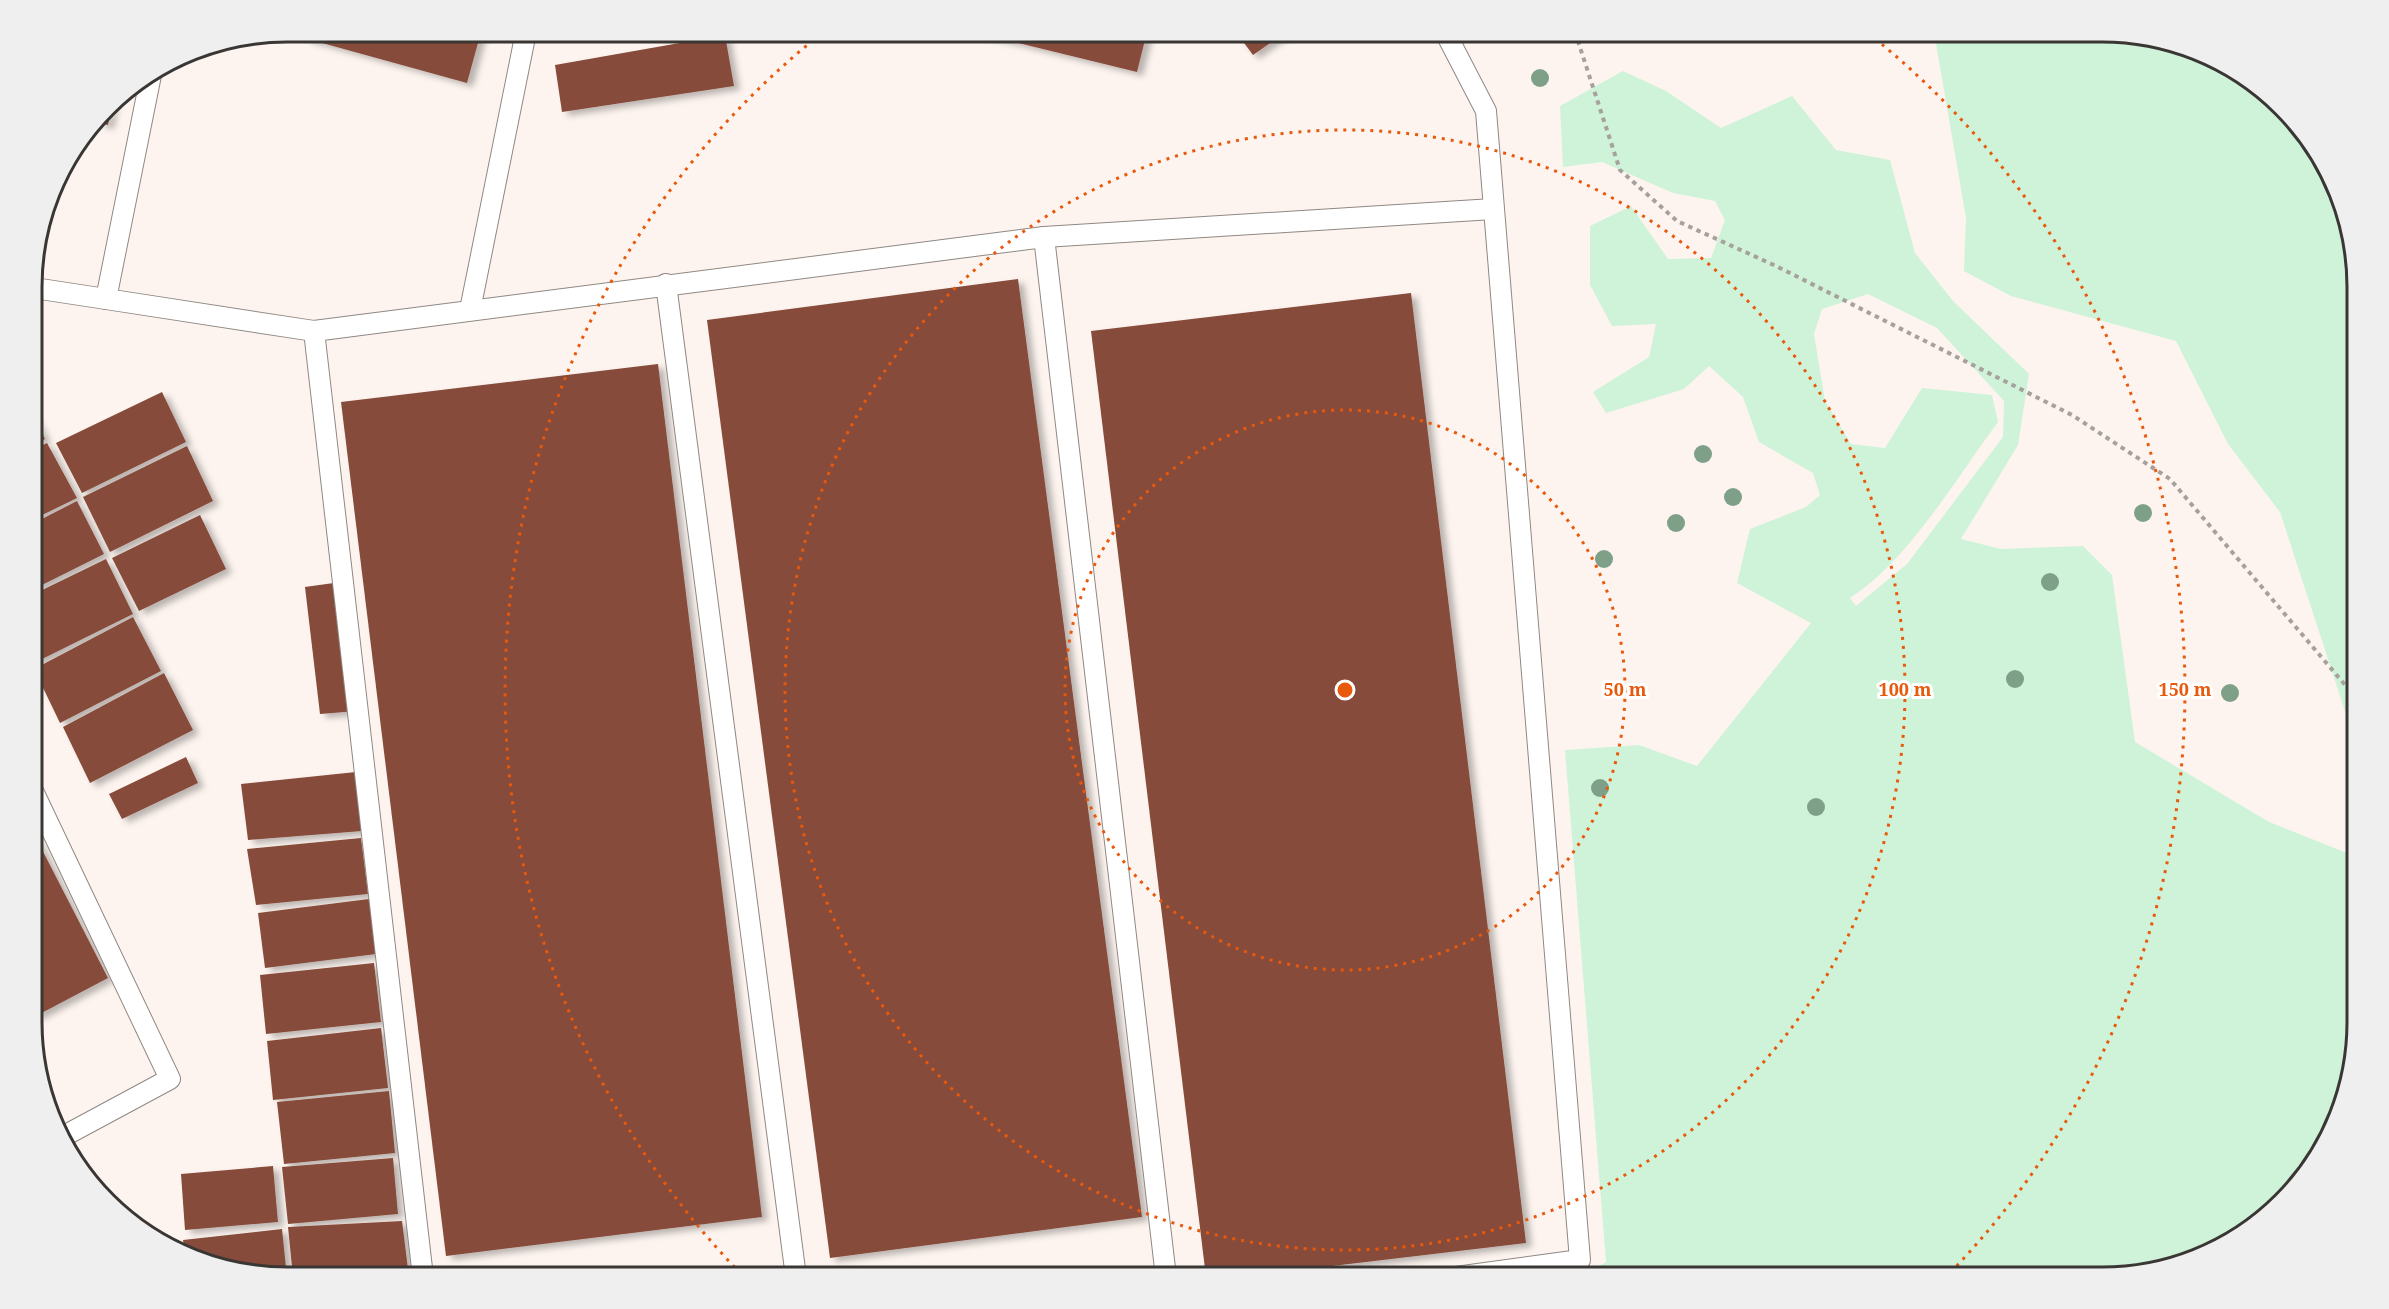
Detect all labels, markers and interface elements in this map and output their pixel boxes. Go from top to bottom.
text: 50 m [1604,677,1647,701]
text: 100 m [1879,677,1932,701]
text: 150 m [2159,677,2212,701]
centre of rings [1335,680,1355,700]

